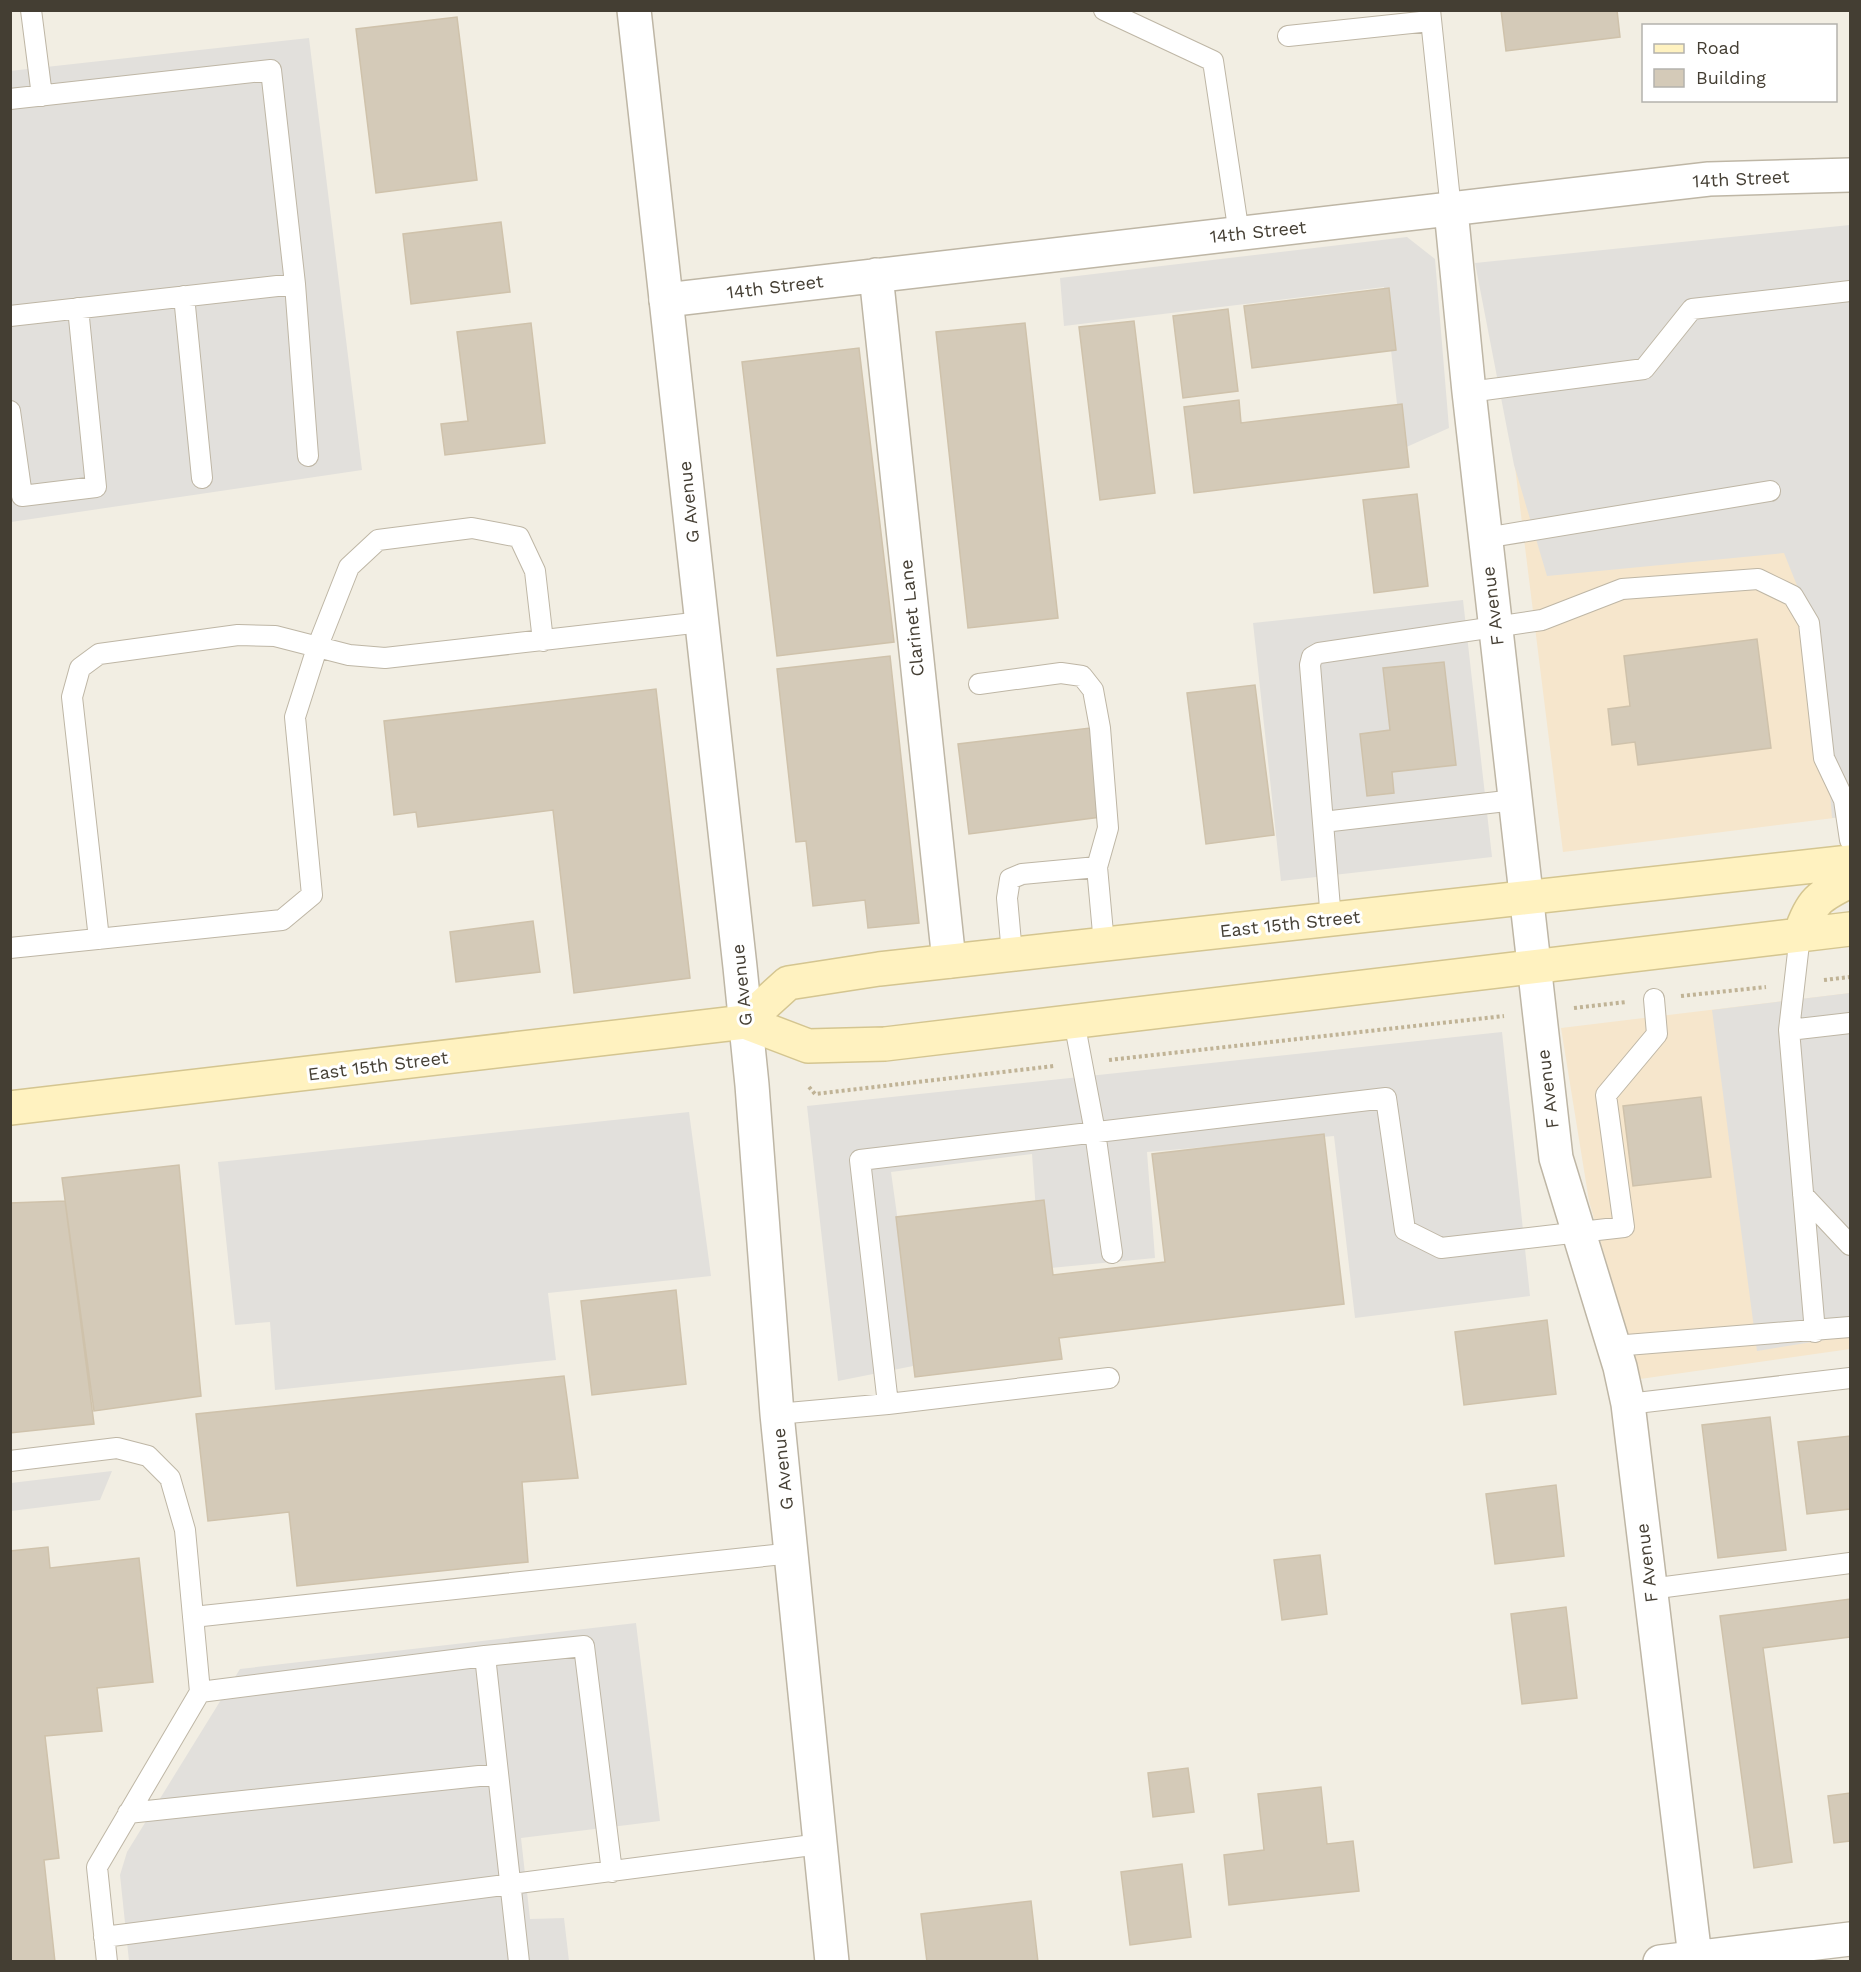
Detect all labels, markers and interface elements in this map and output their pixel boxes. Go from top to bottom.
legend [1642,24,1837,102]
text: Road [1696,37,1740,58]
text: Building [1696,67,1766,88]
street label: 14th Street [1692,165,1790,192]
street label: 14th Street [1209,216,1308,247]
street label: 14th Street [726,270,825,303]
street label: G Avenue [674,460,703,544]
street label: Clarinet Lane [895,558,928,678]
street label: F Avenue [1477,565,1508,647]
street label: East 15th Street [1219,906,1362,941]
street label: G Avenue [727,943,756,1027]
street label: East 15th Street [307,1046,450,1085]
street label: F Avenue [1532,1048,1563,1130]
street label: G Avenue [768,1427,797,1511]
street label: F Avenue [1631,1522,1662,1604]

